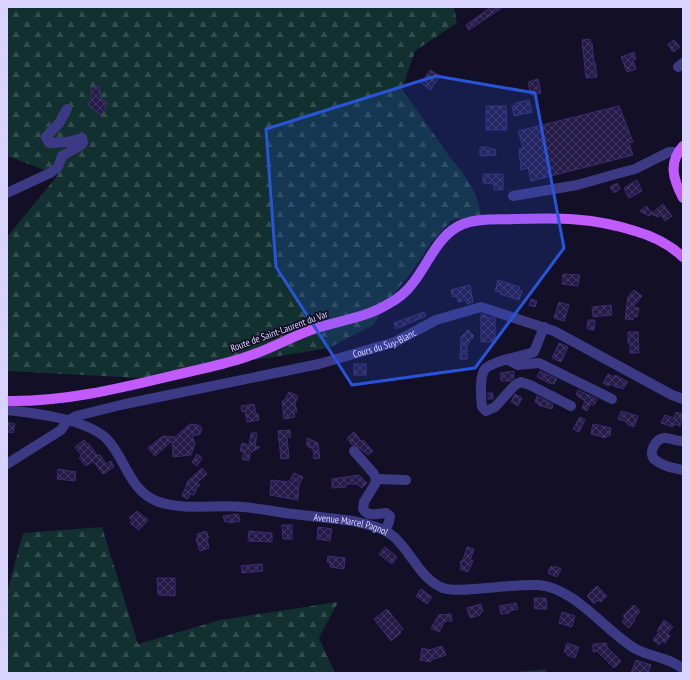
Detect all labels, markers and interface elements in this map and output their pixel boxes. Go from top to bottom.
street label: Route de Saint-Laurent du Var [228,307,330,355]
street label: Cours du Suy-Blanc [351,325,418,360]
street label: Avenue Marcel Pagnol [313,510,392,538]

